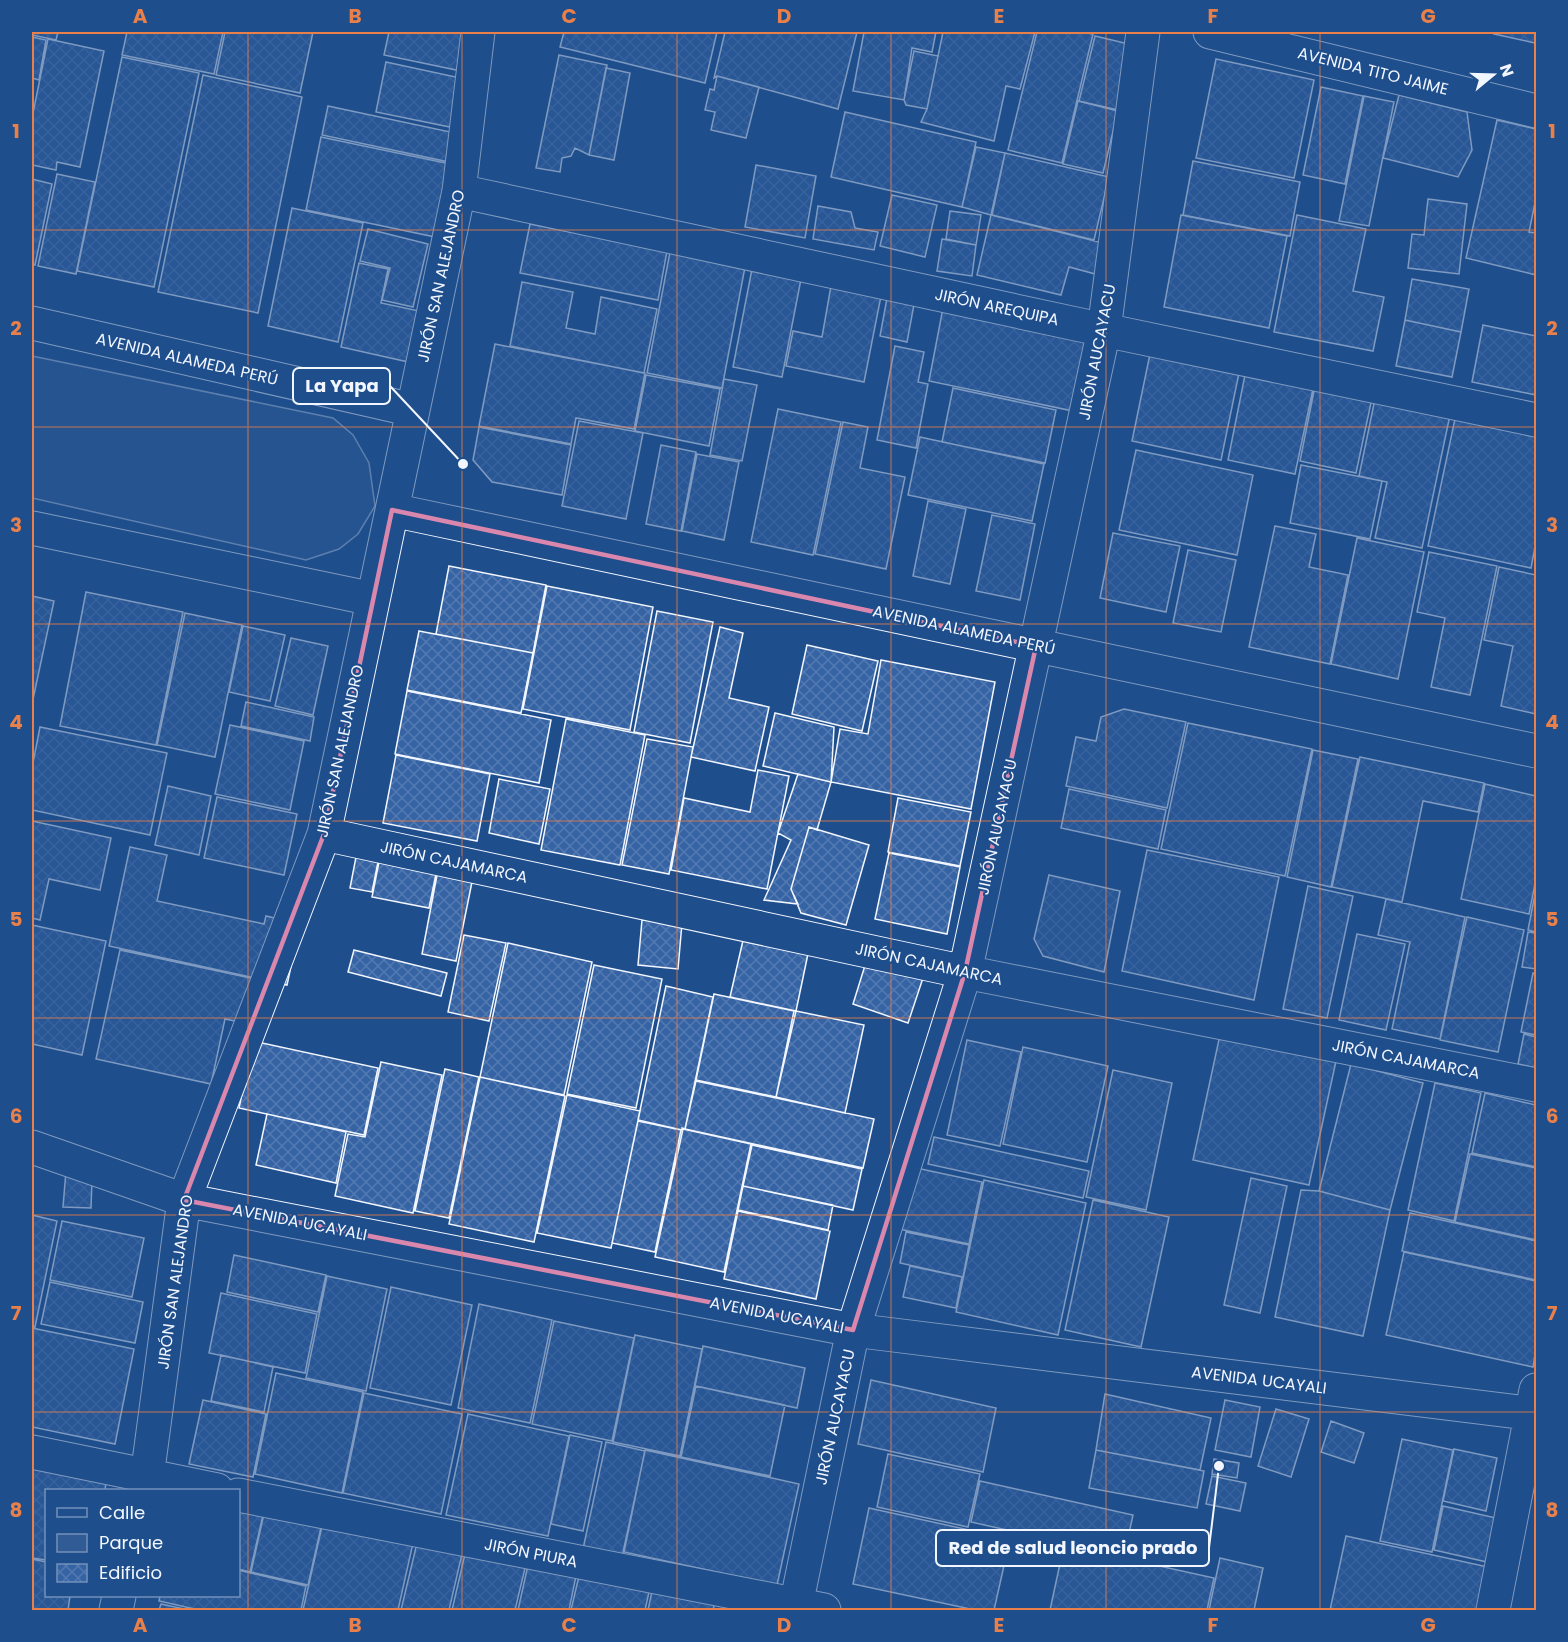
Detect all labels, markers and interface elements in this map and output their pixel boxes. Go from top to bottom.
text: A [133,2,148,30]
text: B [348,2,362,30]
text: C [561,2,577,30]
text: D [777,2,791,30]
text: E [994,2,1004,30]
text: F [1208,2,1219,30]
text: G [1420,2,1436,30]
street label: AVENIDA TITO JAIME [1295,41,1451,101]
north arrow [1463,45,1523,105]
text: N [1494,61,1520,80]
text: 1 [12,117,20,145]
text: 1 [1548,117,1556,145]
street label: JIRÓN SAN ALEJANDRO [411,188,471,364]
street label: JIRÓN AUCAYACU [1073,282,1121,422]
street label: JIRÓN AREQUIPA [933,283,1061,331]
text: 2 [10,314,22,342]
text: 2 [1546,314,1558,342]
street label: AVENIDA ALAMEDA PERÚ [94,327,280,391]
callout: La Yapa [293,368,390,404]
text: La Yapa [305,373,379,398]
text: 3 [10,511,22,539]
text: 3 [1546,511,1558,539]
street label: AVENIDA ALAMEDA PERÚ [871,599,1057,661]
street label: JIRÓN SAN ALEJANDRO [310,663,370,839]
text: 4 [9,708,23,736]
text: 4 [1545,708,1559,736]
street label: JIRÓN AUCAYACU [971,757,1023,897]
street label: JIRÓN CAJAMARCA [378,835,530,889]
text: 5 [10,905,23,933]
text: 5 [1546,905,1559,933]
street label: JIRÓN CAJAMARCA [853,937,1005,991]
street label: JIRÓN CAJAMARCA [1330,1033,1482,1085]
text: 6 [10,1102,22,1130]
text: 6 [1546,1102,1558,1130]
street label: JIRÓN SAN ALEJANDRO [151,1193,199,1371]
street label: AVENIDA UCAYALI [231,1198,369,1246]
street label: AVENIDA UCAYALI [708,1291,846,1339]
text: 7 [11,1299,22,1327]
text: 7 [1547,1299,1558,1327]
street label: JIRÓN AUCAYACU [809,1347,861,1487]
street label: AVENIDA UCAYALI [1190,1360,1328,1400]
legend [45,1489,240,1597]
text: 8 [10,1496,22,1524]
text: 8 [1546,1496,1558,1524]
text: Calle [99,1500,145,1525]
text: Parque [99,1530,163,1555]
callout: Red de salud leoncio prado [936,1530,1209,1566]
street label: JIRÓN PIURA [482,1533,580,1573]
text: Red de salud leoncio prado [948,1535,1198,1560]
text: Edificio [99,1560,162,1585]
text: A [133,1611,148,1639]
text: B [348,1611,362,1639]
text: C [561,1611,577,1639]
text: D [777,1611,791,1639]
text: E [994,1611,1004,1639]
text: F [1208,1611,1219,1639]
text: G [1420,1611,1436,1639]

